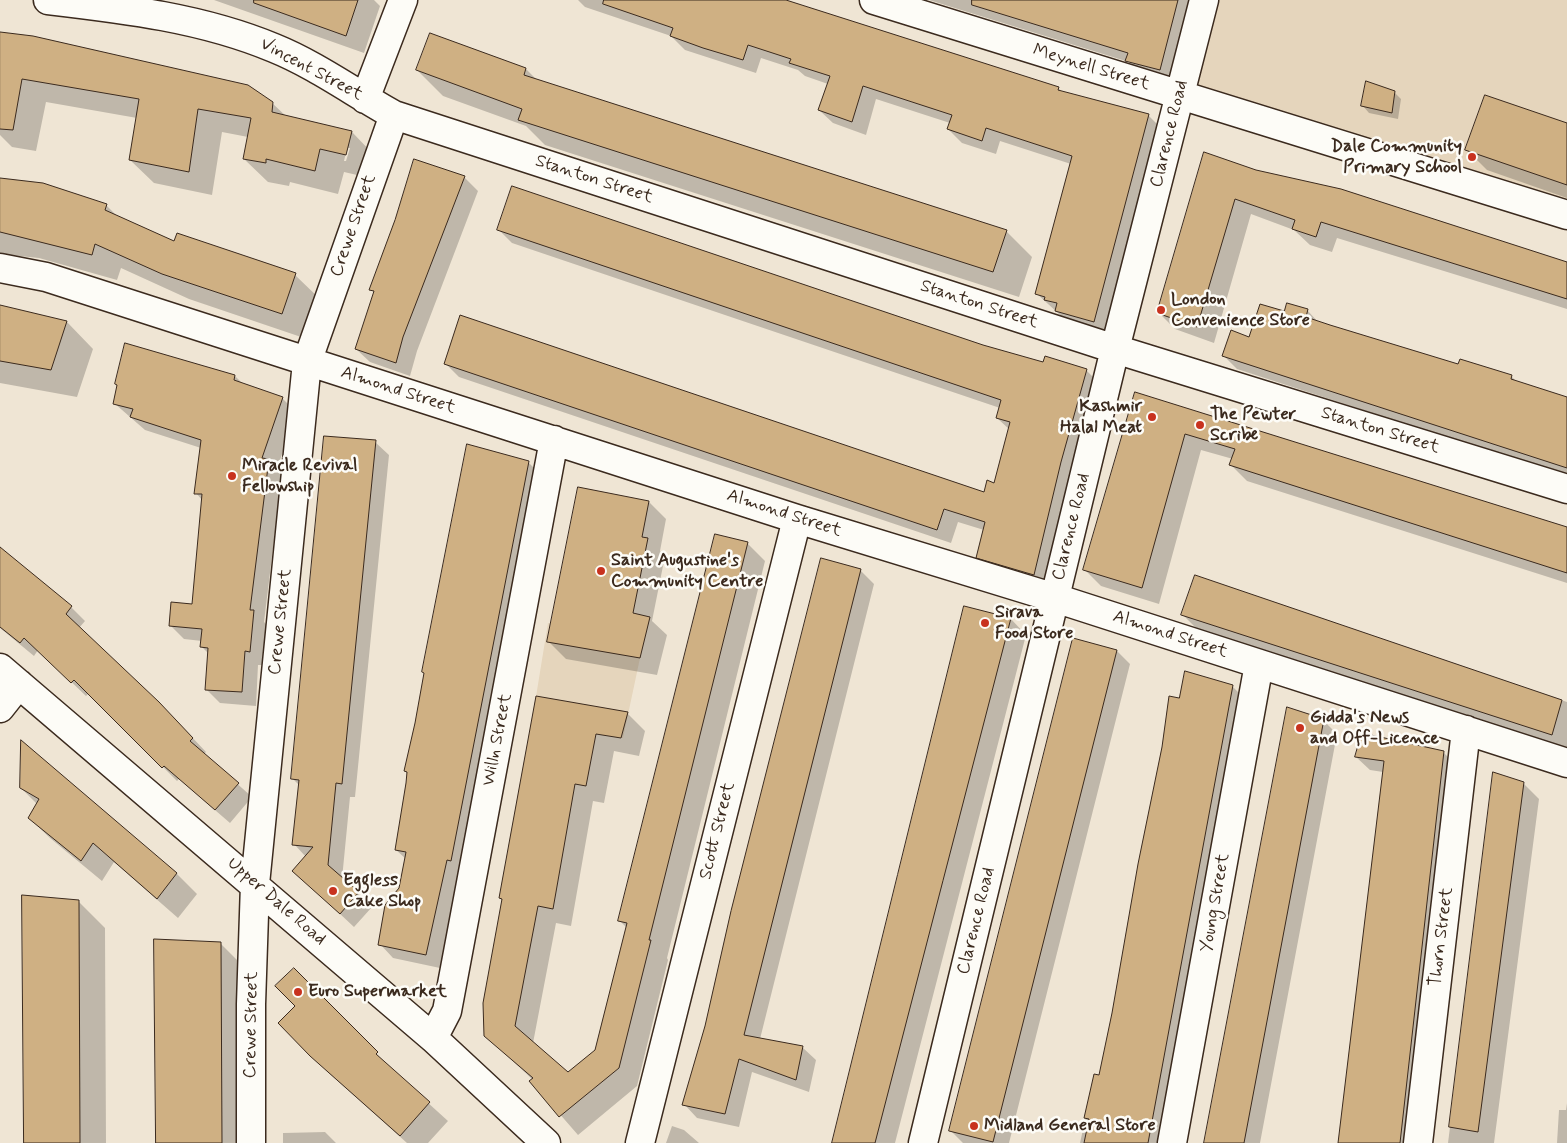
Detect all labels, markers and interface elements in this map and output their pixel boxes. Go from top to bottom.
street label: Vincent Street [256,34,366,106]
street label: Meynell Street [1030,40,1152,96]
street label: Clarence Road [1146,78,1194,190]
place label: Dale Community Primary School [1331,136,1462,178]
street label: Stanton Street [532,151,656,209]
marker: Dale Community Primary School [1466,151,1478,163]
street label: Crewe Street [326,172,382,280]
street label: Stanton Street [917,276,1041,334]
place label: London Convenience Store [1171,289,1310,332]
marker: London Convenience Store [1155,304,1167,316]
street label: Almond Street [338,362,458,420]
place label: Kashmir Halal Meat [1060,396,1142,438]
street label: Stanton Street [1318,403,1442,459]
place label: The Pewter Scribe [1210,404,1296,446]
marker: Kashmir Halal Meat [1146,411,1158,423]
marker: The Pewter Scribe [1194,419,1206,431]
place label: Miracle Revival Fellowship [242,455,358,498]
marker: Miracle Revival Fellowship [226,470,238,482]
street label: Clarence Road [1048,471,1096,583]
street label: Almond Street [724,485,844,543]
place label: Saint Augustine's Community Centre [611,550,763,592]
marker: Saint Augustine's Community Centre [595,565,607,577]
street label: Crewe Street [265,568,297,676]
place label: Sirava Food Store [995,602,1073,644]
street label: Almond Street [1110,606,1230,664]
marker: Sirava Food Store [979,617,991,629]
street label: Willn Street [478,692,518,788]
place label: Gidda's News and Off-Licence [1310,707,1439,750]
marker: Gidda's News and Off-Licence [1294,722,1306,734]
street label: Scott Street [695,780,741,882]
street label: Young Street [1197,852,1235,954]
street label: Upper Dale Road [222,853,330,951]
street label: Clarence Road [953,865,1001,977]
place label: Eggless Cake Shop [343,870,421,912]
marker: Eggless Cake Shop [327,885,339,897]
street label: Thorn Street [1425,886,1459,988]
street label: Crewe Street [240,971,264,1079]
place label: Euro Supermarket [308,981,447,1003]
marker: Euro Supermarket [292,986,304,998]
place label: Midland General Store [984,1115,1156,1137]
marker: Midland General Store [968,1120,980,1132]

